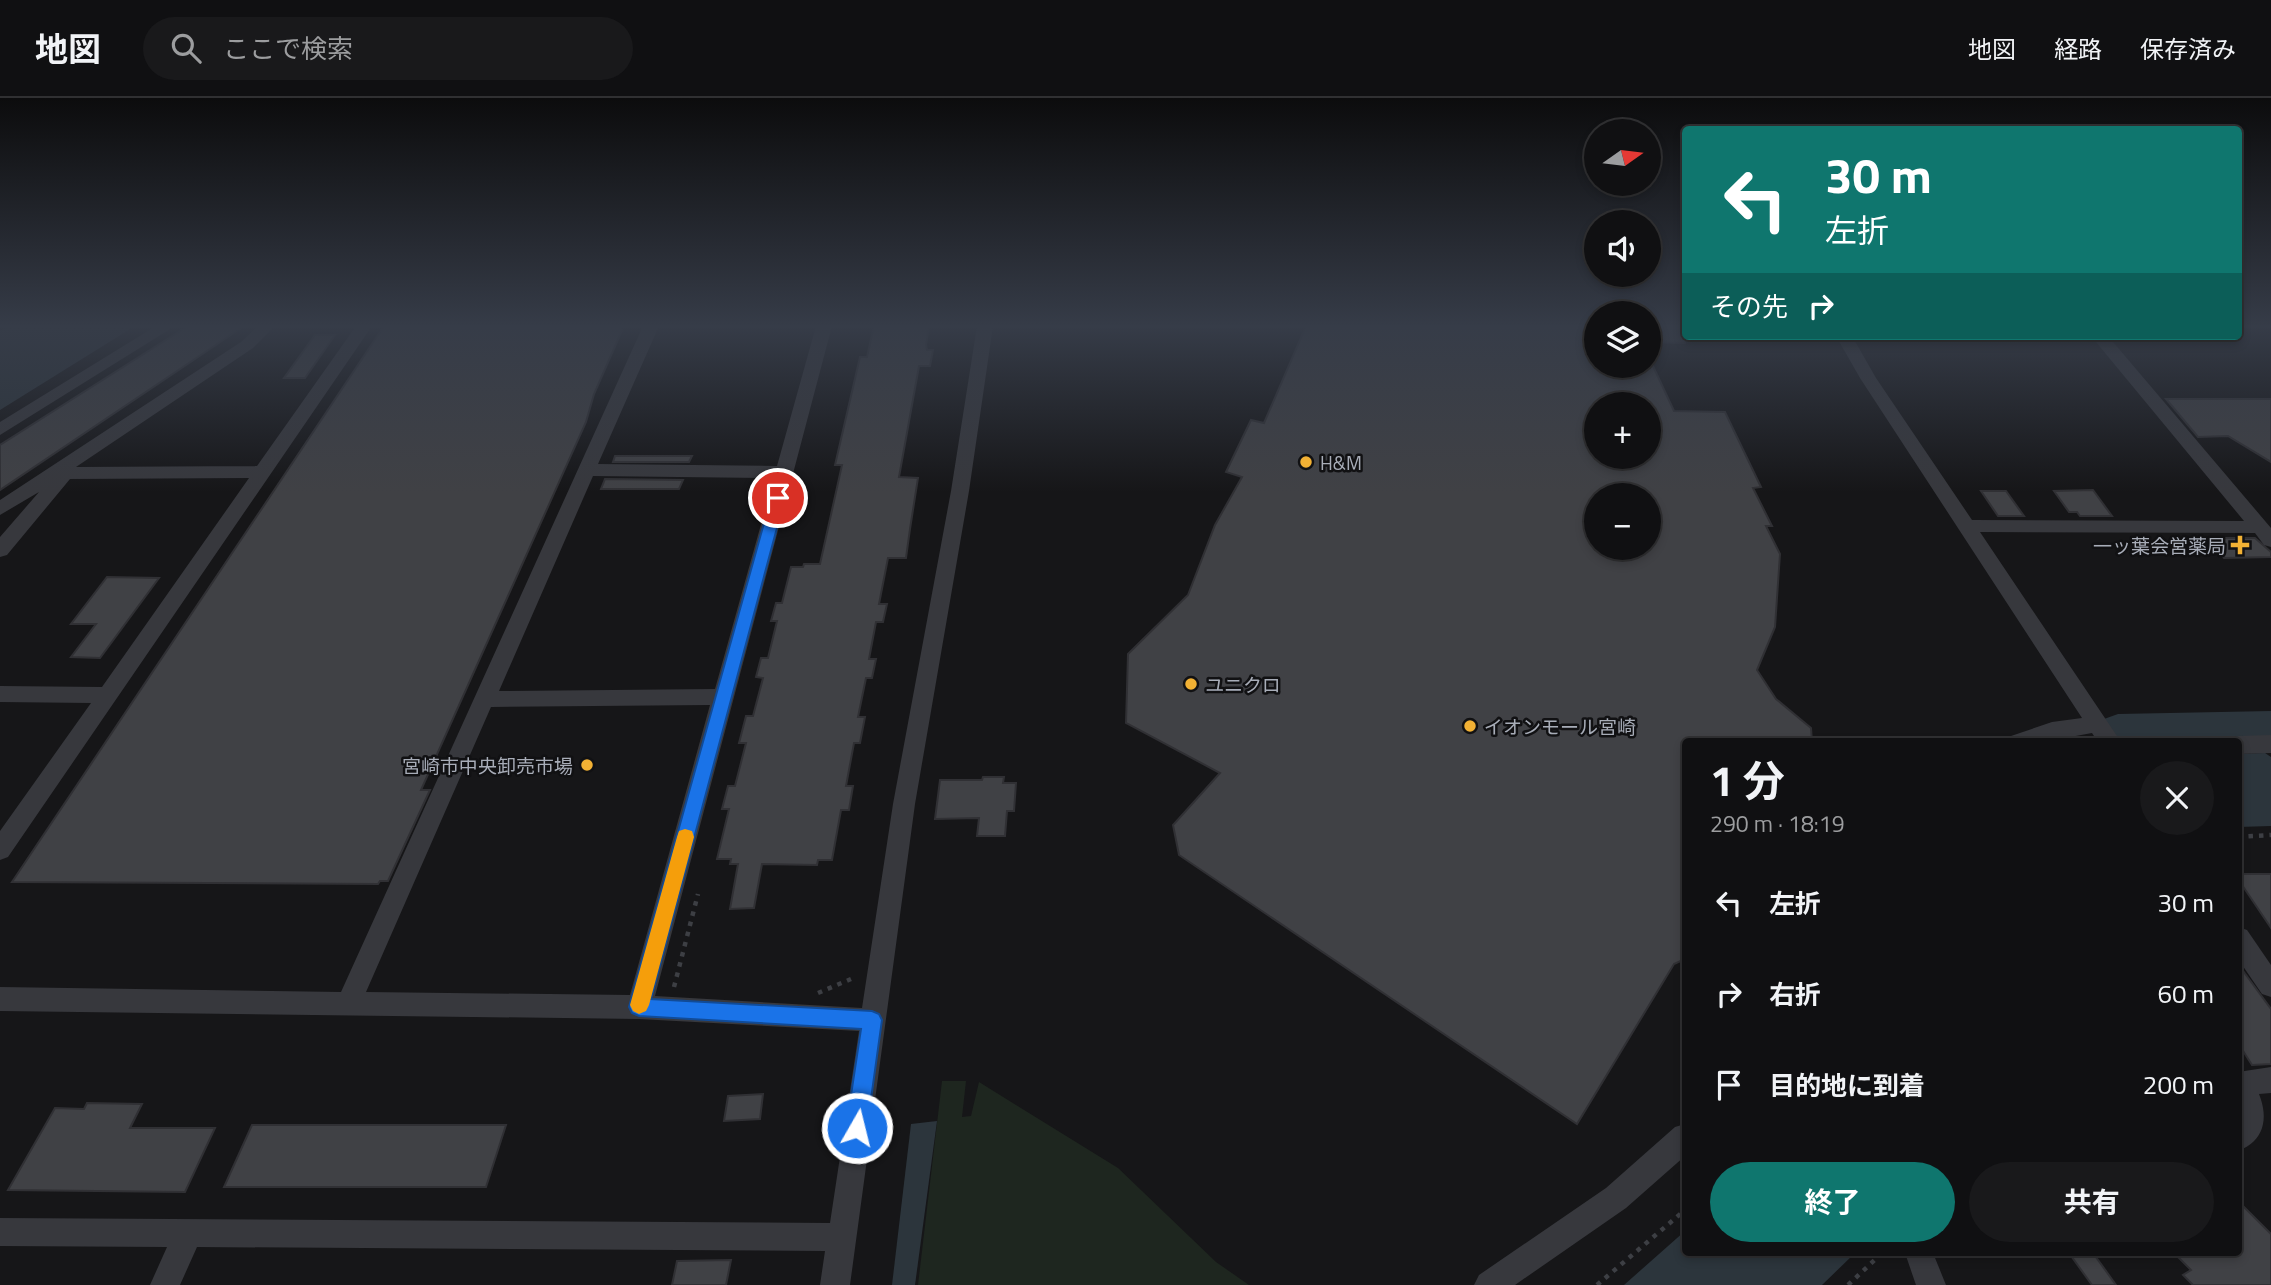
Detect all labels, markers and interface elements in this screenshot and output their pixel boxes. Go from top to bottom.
search box [143,17,633,80]
text: 地図 [35,24,101,74]
icon: search [167,29,205,67]
text: ここで検索 [223,29,353,68]
text: 地図 [1968,31,2016,67]
text: 経路 [2054,31,2102,67]
text: 保存済み [2140,31,2236,67]
north arrow [1584,119,1661,196]
map controls [1584,119,1661,560]
text: 30 m [1825,137,1932,212]
icon: left [1710,154,1801,245]
text: 左折 [1825,206,1889,254]
button: sound [1584,210,1661,287]
text: その先 [1710,287,1788,326]
icon: right [1802,287,1840,325]
button: layers [1584,301,1661,378]
button: + [1584,392,1661,469]
place label: H&M [1320,448,1362,477]
marker: H&M [1298,454,1314,470]
pin [748,468,808,528]
icon: arrive [759,479,797,517]
button: − [1584,483,1661,560]
place label: 一ッ葉会営薬局 [2093,531,2226,560]
marker: 一ッ葉会営薬局 [2232,537,2248,553]
place label: ユニクロ [1205,670,1281,699]
marker: ユニクロ [1183,676,1199,692]
place label: イオンモール宮崎 [1484,712,1636,741]
marker: イオンモール宮崎 [1462,718,1478,734]
text: 1 分 [1710,748,1785,812]
place label: 宮崎市中央卸売市場 [402,751,573,780]
marker: 宮崎市中央卸売市場 [579,757,595,773]
button: close [2140,761,2214,835]
text: 290 m · 18:19 [1710,806,1845,841]
text: 30 m [2157,883,2214,922]
icon: left [1710,884,1748,922]
text: 左折 [1769,884,1821,923]
text: 60 m [2157,974,2214,1013]
icon: right [1710,975,1748,1013]
text: 右折 [1769,975,1821,1014]
text: 200 m [2143,1065,2214,1104]
icon: arrive [1710,1066,1748,1104]
text: 目的地に到着 [1769,1066,1925,1105]
position arrow [820,1091,894,1165]
button: 終了 [1710,1162,1955,1242]
button: 共有 [1969,1162,2214,1242]

